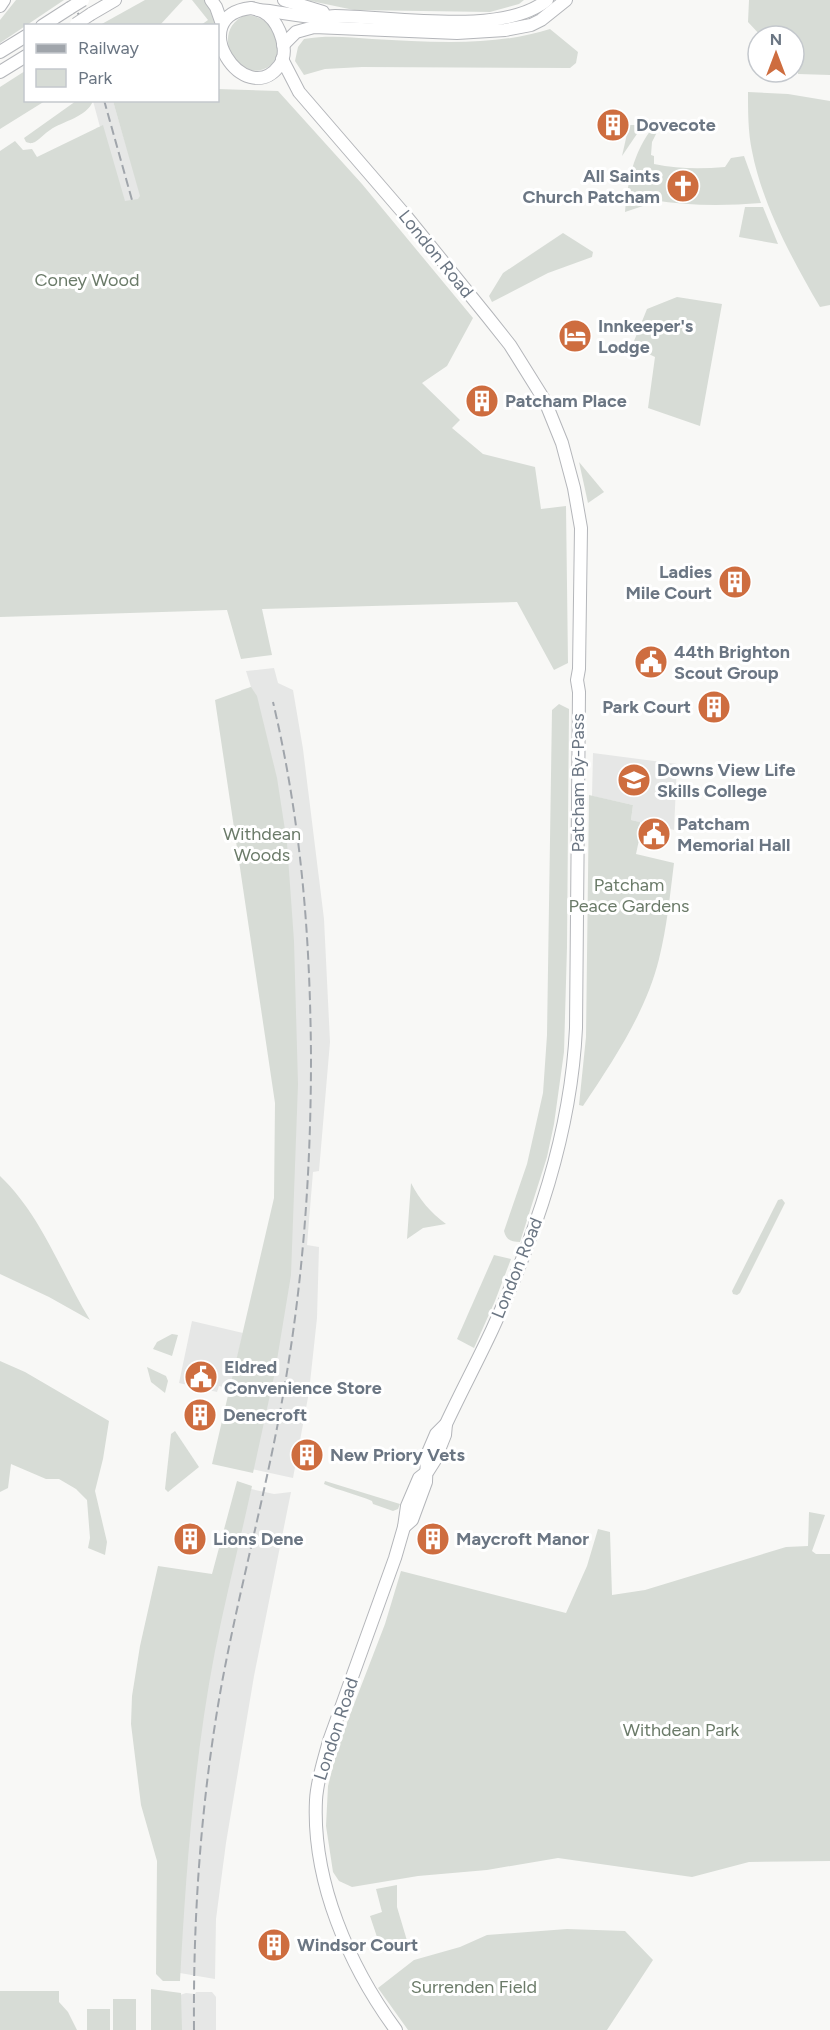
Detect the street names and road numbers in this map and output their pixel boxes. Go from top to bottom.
street label: London Road [394,206,478,302]
street label: Patcham By-Pass [567,713,589,853]
street label: London Road [487,1214,547,1322]
street label: London Road [309,1675,363,1783]

